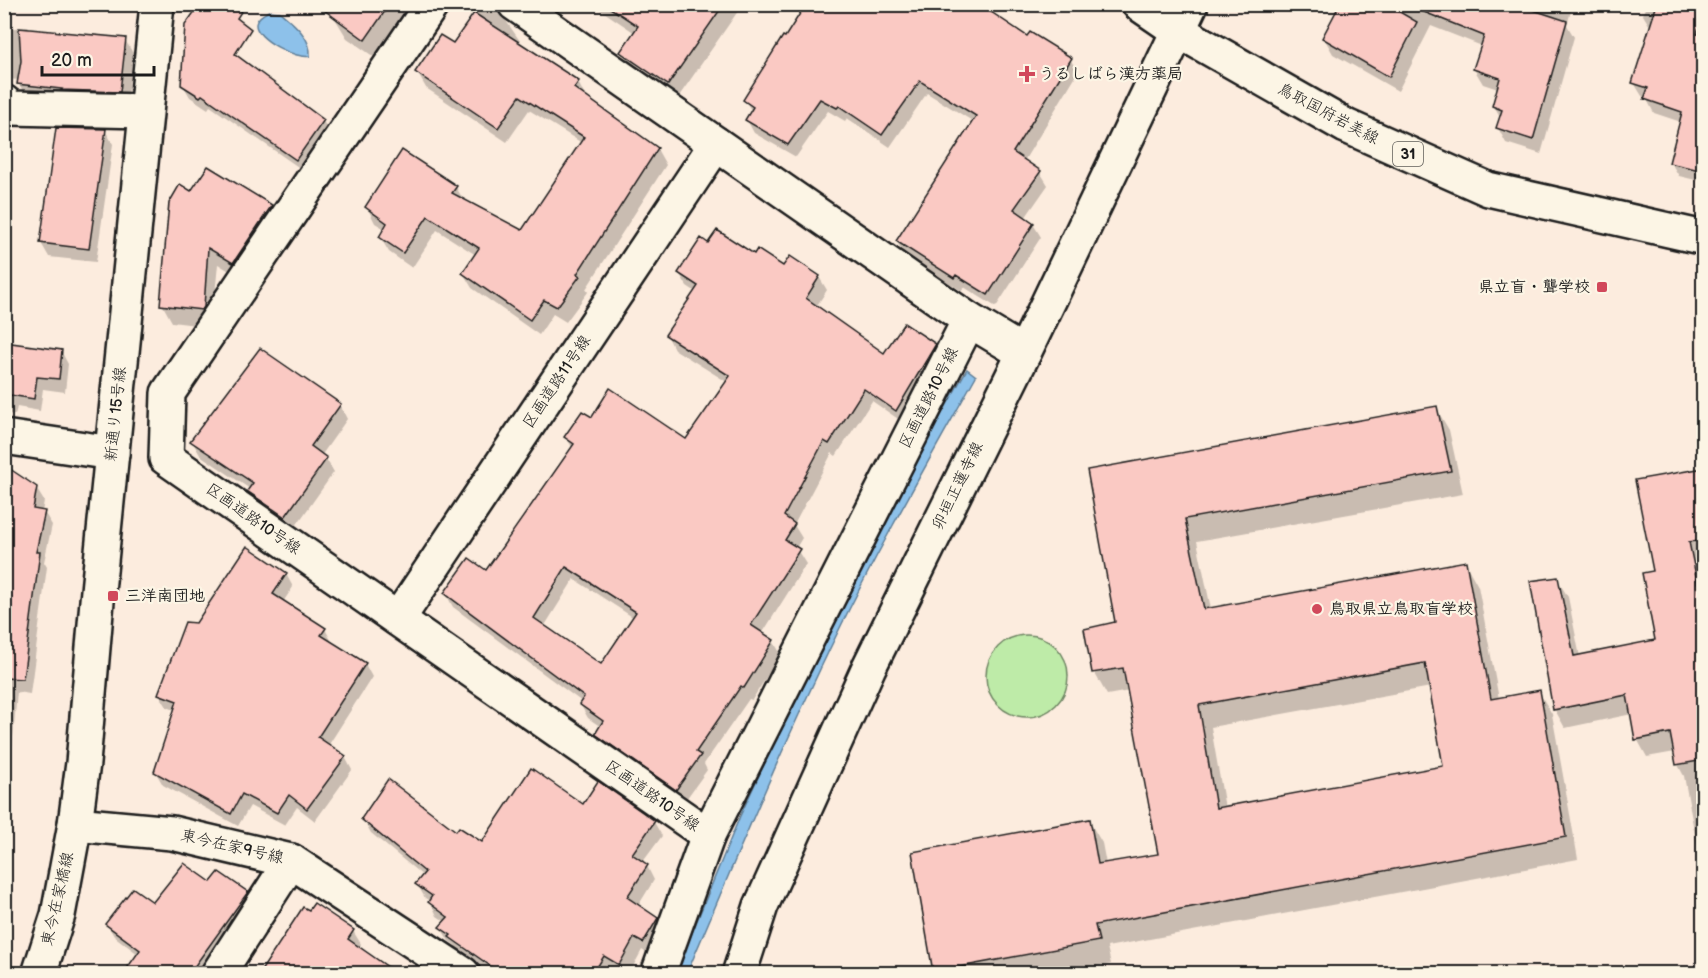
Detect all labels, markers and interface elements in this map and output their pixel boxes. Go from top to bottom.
scale bar [42,39,154,77]
text: 20 m [51,50,92,71]
place label: うるしばら漢方薬局 [1039,65,1183,84]
marker: うるしばら漢方薬局 [1020,67,1034,81]
street label: 鳥取国府岩美線 [1274,79,1382,149]
road number: 31 [1393,142,1423,166]
place label: 県立盲・聾学校 [1478,278,1590,297]
marker: 県立盲・聾学校 [1595,280,1609,294]
street label: 区画道路11号線 [519,332,595,432]
street label: 区画道路10号線 [895,344,963,452]
street label: 新通り15号線 [102,366,130,462]
street label: 卯垣正蓮寺線 [928,439,988,533]
street label: 区画道路10号線 [202,479,304,559]
place label: 三洋南団地 [125,587,205,606]
marker: 三洋南団地 [106,589,120,603]
place label: 鳥取県立鳥取盲学校 [1329,600,1473,619]
marker: 鳥取県立鳥取盲学校 [1310,602,1324,616]
street label: 区画道路10号線 [601,756,703,836]
street label: 東今在家9号線 [179,826,285,868]
street label: 東今在家橋線 [38,850,78,948]

